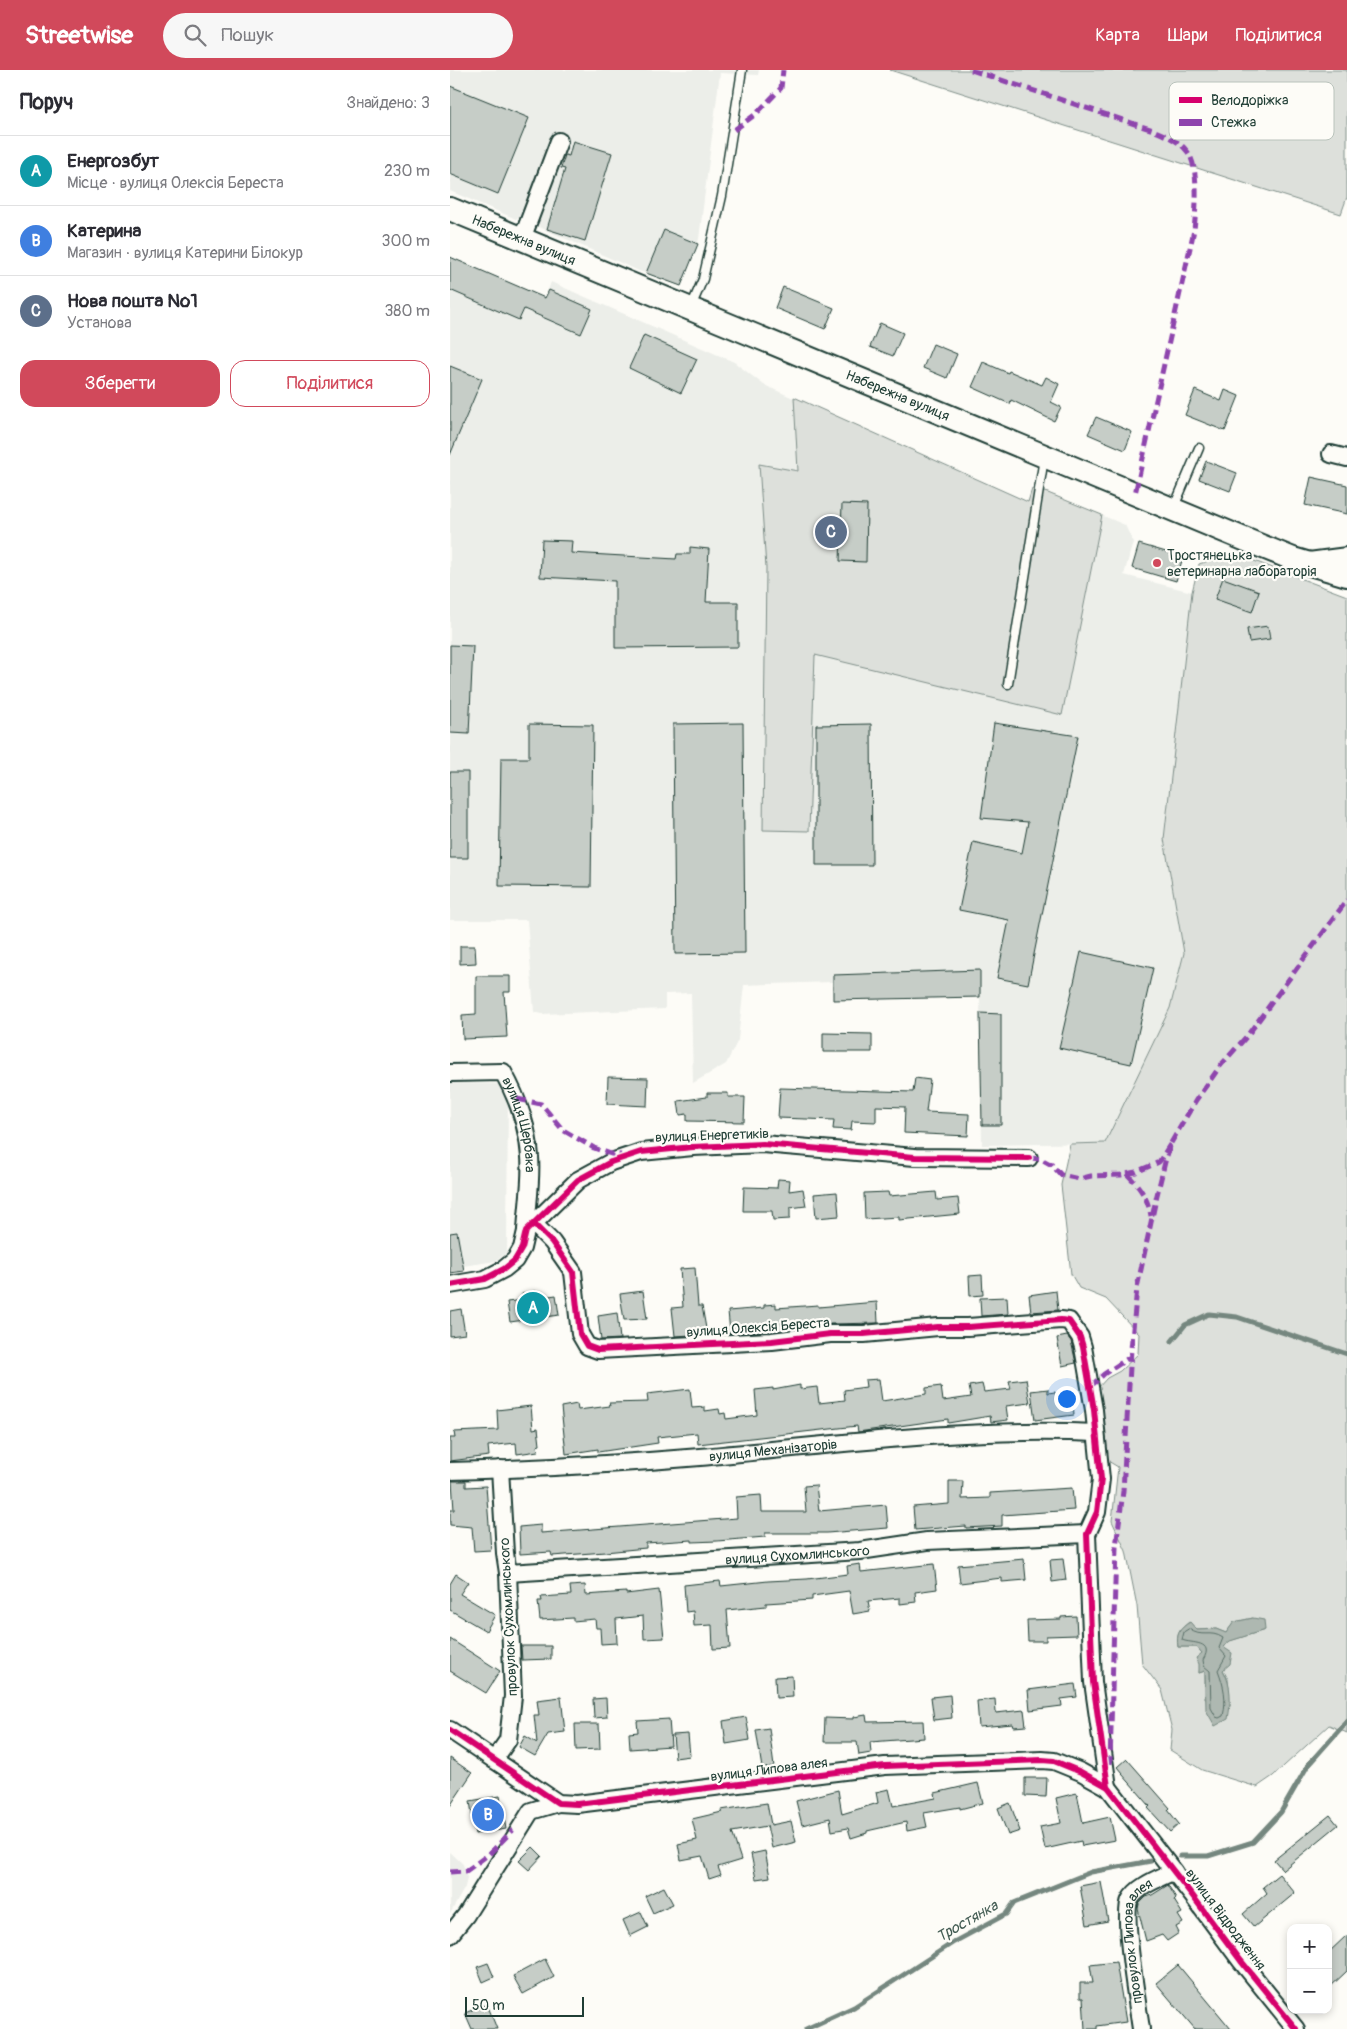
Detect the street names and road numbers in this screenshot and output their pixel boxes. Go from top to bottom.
street label: Набережна вулиця [469,211,578,269]
street label: Набережна вулиця [843,366,952,425]
street label: вулиця Щербака [498,1074,538,1173]
street label: вулиця Енергетиків [655,1125,769,1146]
street label: вулиця Олексія Береста [686,1314,830,1341]
street label: вулиця Механізаторів [708,1436,838,1465]
street label: провулок Сухомлинського [496,1537,521,1697]
street label: вулиця Сухомлинського [725,1542,871,1568]
street label: вулиця Липова алея [710,1754,829,1785]
street label: вулиця Відродження [1182,1865,1269,1973]
street label: провулок Липова алея [1120,1875,1155,2005]

